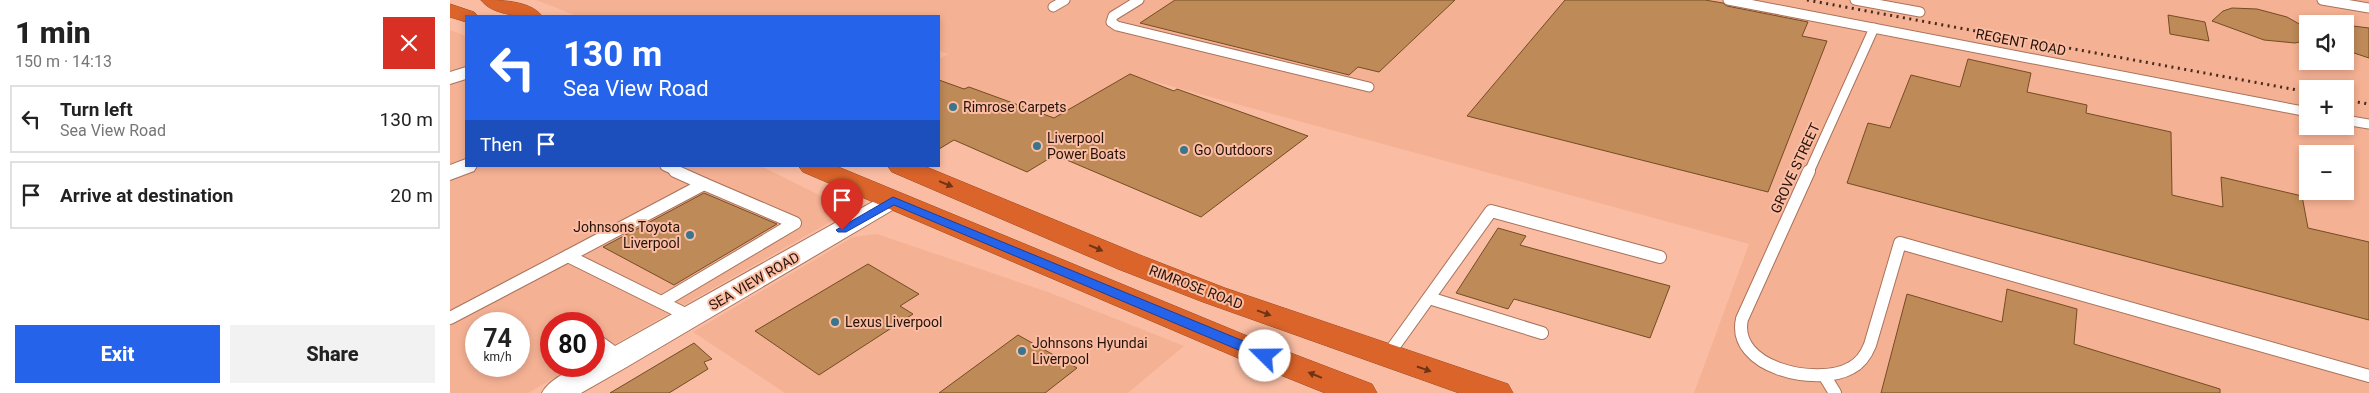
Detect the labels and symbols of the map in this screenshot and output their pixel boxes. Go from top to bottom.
street label: REGENT ROAD [1974,25,2068,59]
place label: Rimrose Carpets [963,99,1067,115]
marker: Rimrose Carpets [947,101,959,113]
street label: GROVE STREET [1767,120,1823,216]
place label: Liverpool Power Boats [1047,130,1126,162]
marker: Liverpool Power Boats [1031,140,1043,152]
place label: Go Outdoors [1194,142,1273,158]
marker: Go Outdoors [1178,144,1190,156]
pin [821,179,863,230]
one-way arrow [939,180,954,188]
place label: Johnsons Toyota Liverpool [573,219,680,251]
marker: Johnsons Toyota Liverpool [684,229,696,241]
one-way arrow [1089,244,1103,252]
street label: SEA VIEW ROAD [706,249,802,313]
street label: RIMROSE ROAD [1147,262,1245,312]
one-way arrow [1256,310,1271,317]
speed limit sign: 80 [540,312,605,377]
place label: Lexus Liverpool [845,314,942,330]
marker: Lexus Liverpool [829,316,841,328]
position arrow [1238,329,1290,381]
place label: Johnsons Hyundai Liverpool [1032,335,1148,367]
marker: Johnsons Hyundai Liverpool [1016,345,1028,357]
one-way arrow [1417,365,1432,373]
one-way arrow [1307,371,1322,379]

